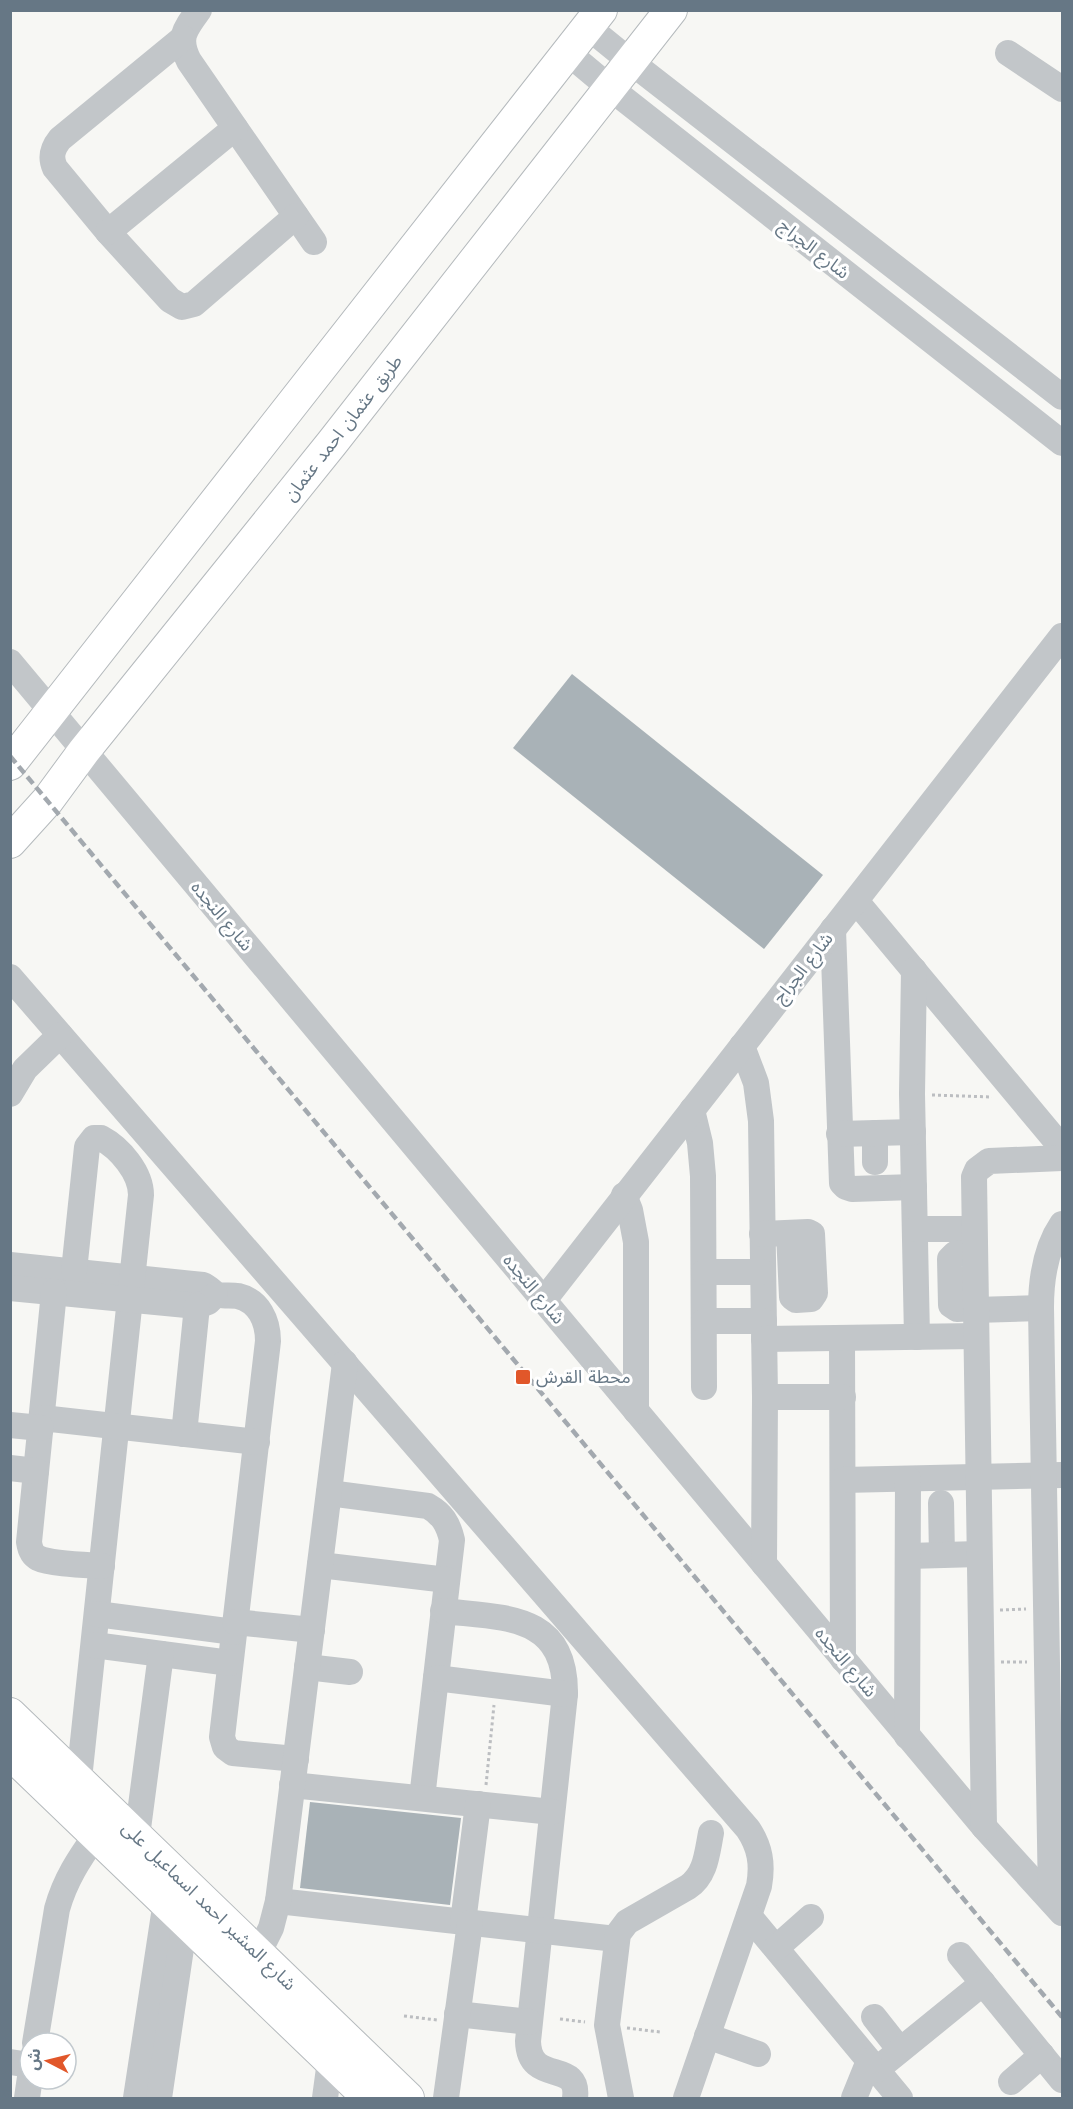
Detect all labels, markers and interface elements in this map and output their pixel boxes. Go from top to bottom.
street label: شارع الجراج [772,214,854,286]
street label: طريق عثمان احمد عثمان [279,351,407,505]
street label: شارع النجده [184,876,258,957]
street label: شارع الجراج [768,928,840,1010]
street label: شارع النجده [496,1249,570,1330]
place label: محطة القرش [536,1366,631,1388]
marker: محطة القرش [514,1368,532,1386]
street label: شارع النجده [808,1622,882,1703]
street label: شارع المشير احمد اسماعيل على [115,1817,301,1997]
north arrow [18,2031,78,2091]
text: ش [23,2047,44,2071]

